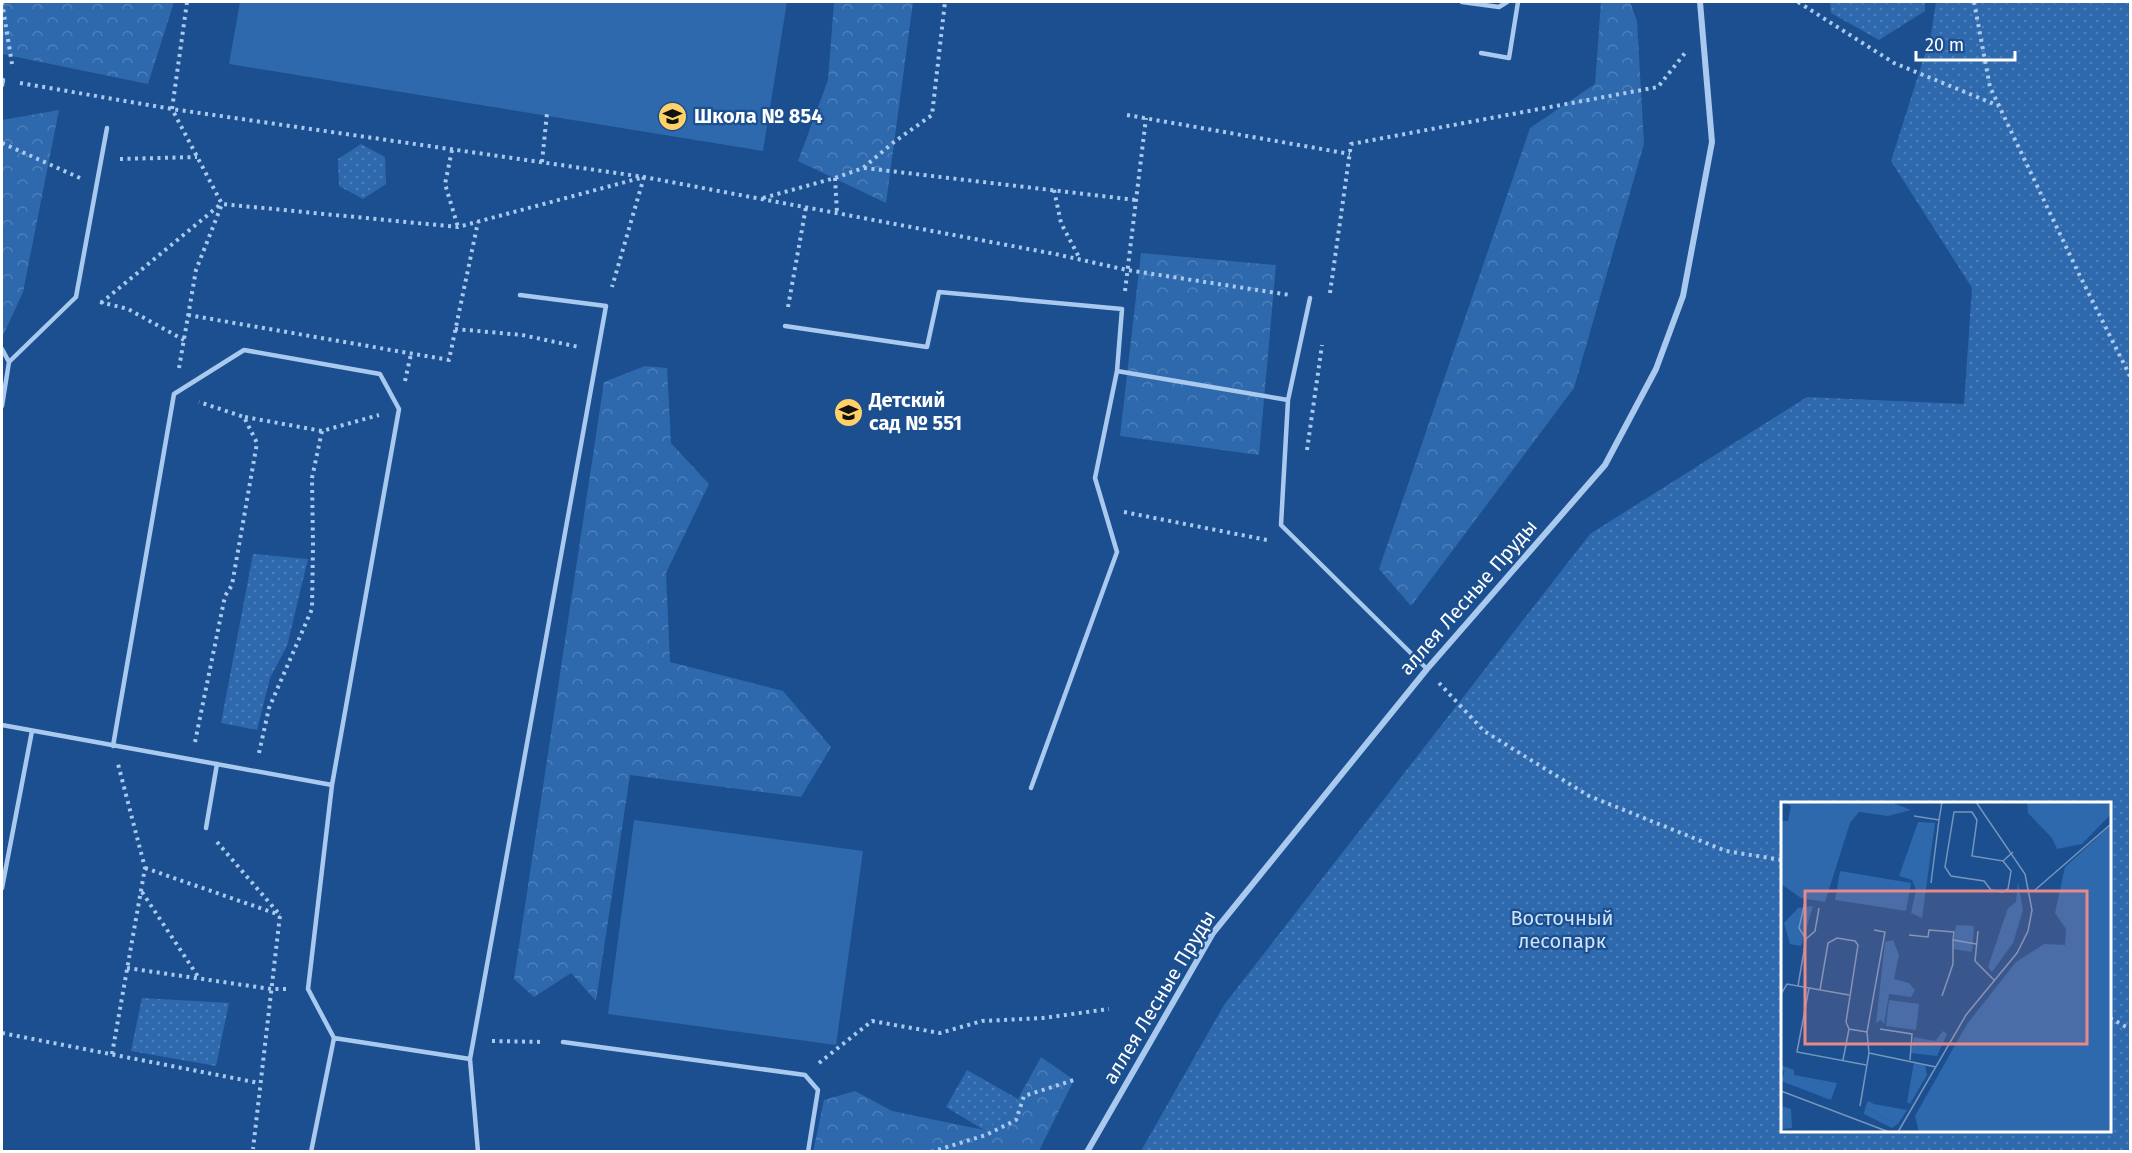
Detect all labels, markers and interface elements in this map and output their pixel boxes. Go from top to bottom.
scale bar [1916,24,2015,62]
text: 20 m [1925,34,1964,56]
school or university icon: Школа № 854 [657,100,689,132]
place label: Школа № 854 [694,104,823,128]
place label: Детский сад № 551 [868,388,962,435]
school or university icon: Детский сад № 551 [832,396,864,428]
street label: аллея Лесные Пруды [1394,514,1542,680]
inset map [1781,802,2111,1132]
street label: аллея Лесные Пруды [1098,906,1220,1088]
park label: Восточный лесопарк [1510,906,1614,953]

